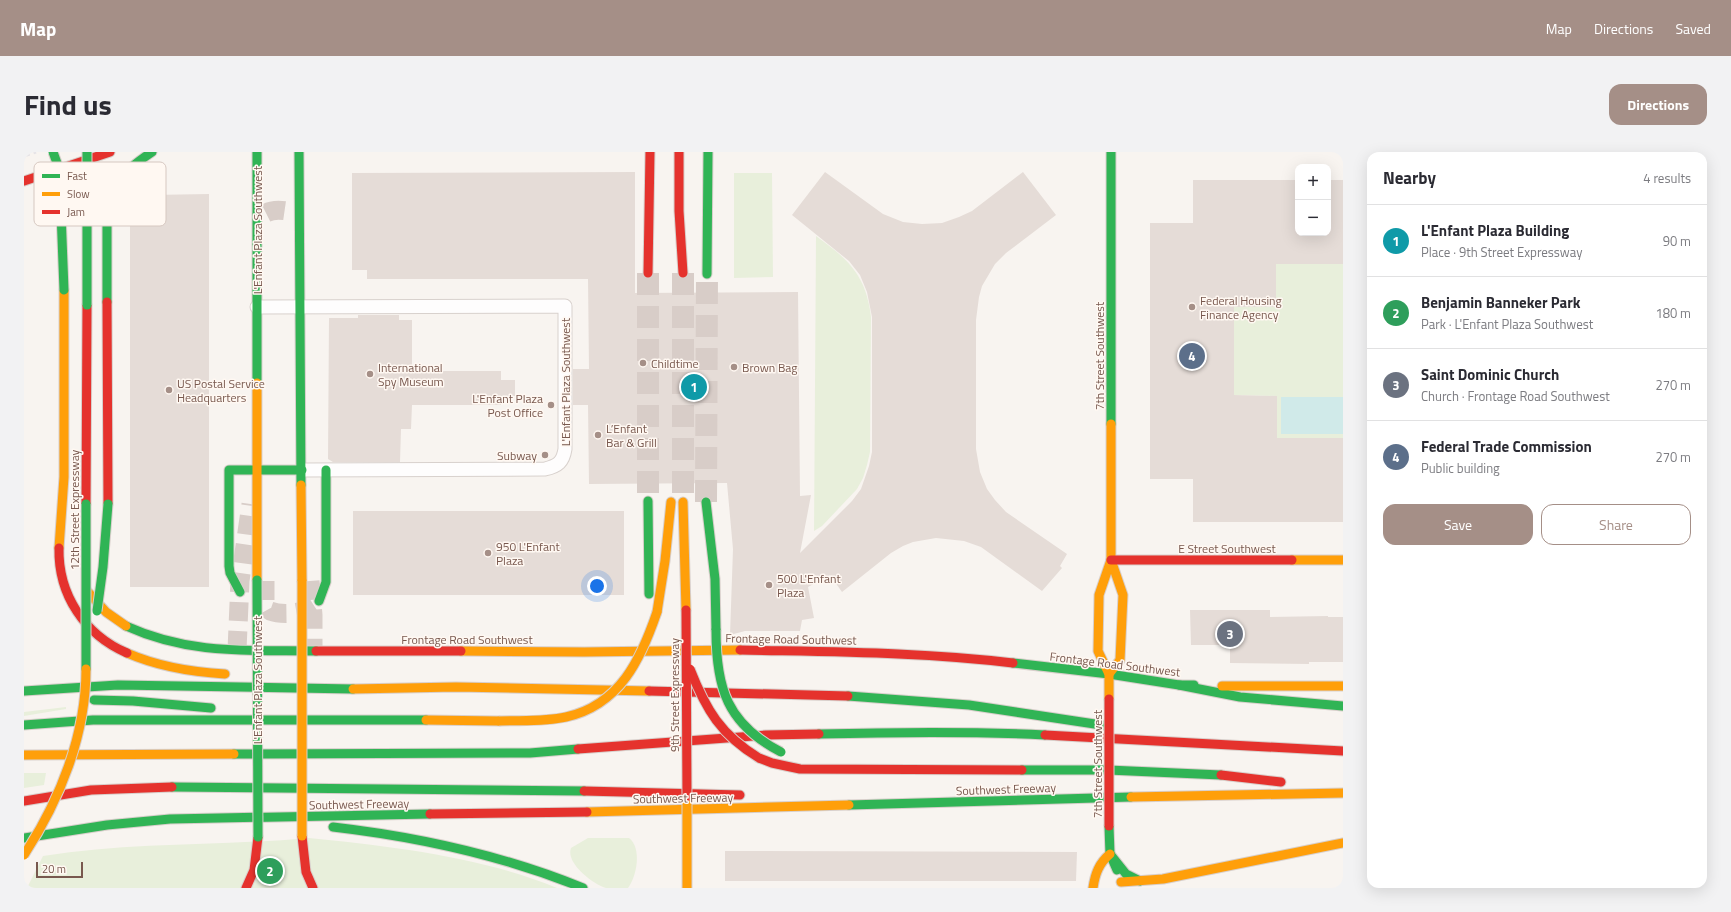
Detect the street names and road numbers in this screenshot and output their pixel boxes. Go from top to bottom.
street label: L'Enfant Plaza Southwest [248,165,267,294]
street label: 7th Street Southwest [1090,301,1109,410]
street label: L'Enfant Plaza Southwest [556,317,575,446]
street label: 12th Street Expressway [65,449,84,570]
street label: E Street Southwest [1178,539,1277,558]
street label: L'Enfant Plaza Southwest [248,615,267,744]
street label: Frontage Road Southwest [725,628,858,650]
street label: Frontage Road Southwest [401,630,533,649]
street label: 9th Street Expressway [665,638,684,752]
street label: Frontage Road Southwest [1049,647,1182,682]
street label: 7th Street Southwest [1088,709,1107,818]
street label: Southwest Freeway [956,778,1057,800]
street label: Southwest Freeway [633,788,734,808]
street label: Southwest Freeway [309,794,410,814]

